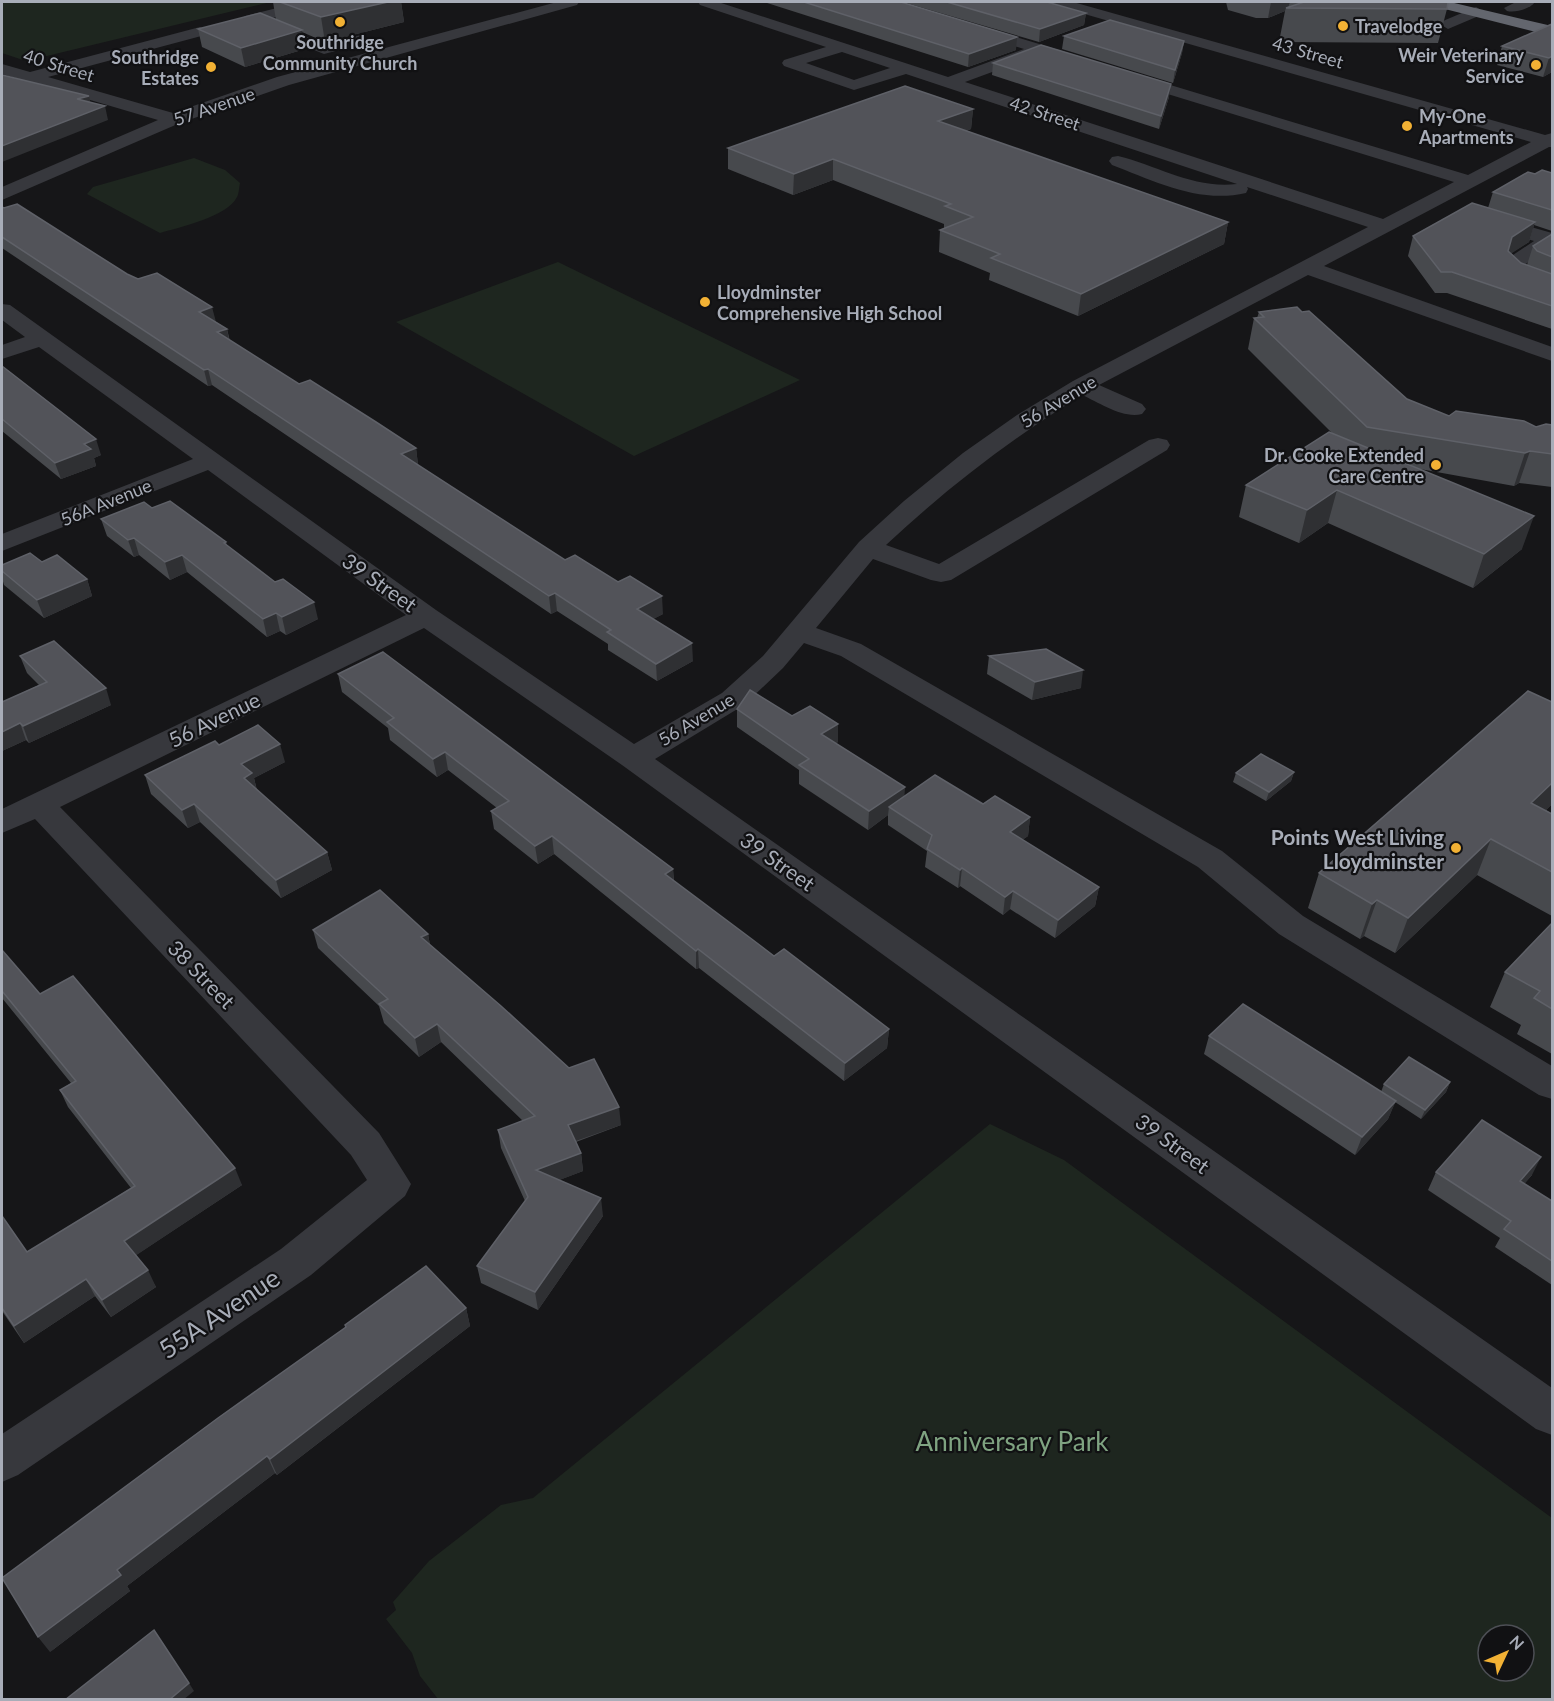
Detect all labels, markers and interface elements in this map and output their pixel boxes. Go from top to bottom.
marker: Southridge Community Church [333,15,347,29]
place label: Travelodge [1355,15,1443,37]
marker: Travelodge [1336,19,1350,33]
place label: Southridge Community Church [263,31,417,74]
street label: 43 Street [1270,31,1347,73]
street label: 40 Street [21,44,98,86]
place label: Weir Veterinary Service [1398,44,1524,87]
place label: Southridge Estates [111,46,199,89]
marker: Weir Veterinary Service [1529,58,1543,72]
marker: Southridge Estates [204,60,218,74]
street label: 57 Avenue [170,82,258,130]
street label: 42 Street [1007,91,1084,135]
place label: My-One Apartments [1418,105,1514,148]
marker: My-One Apartments [1400,119,1414,133]
place label: Lloydminster Comprehensive High School [717,281,942,324]
marker: Lloydminster Comprehensive High School [698,295,712,309]
street label: 56 Avenue [1016,370,1100,432]
place label: Dr. Cooke Extended Care Centre [1264,444,1424,487]
marker: Dr. Cooke Extended Care Centre [1429,458,1443,472]
street label: 56A Avenue [57,474,155,530]
street label: 39 Street [338,547,422,617]
street label: 56 Avenue [164,686,264,752]
street label: 56 Avenue [654,688,738,750]
place label: Points West Living Lloydminster [1271,824,1444,873]
street label: 39 Street [736,826,820,896]
marker: Points West Living Lloydminster [1449,841,1463,855]
street label: 38 Street [163,935,241,1014]
street label: 39 Street [1131,1108,1215,1178]
street label: 55A Avenue [153,1261,285,1365]
park label: Anniversary Park [916,1425,1109,1457]
north arrow [1476,1623,1536,1683]
text: N [1506,1631,1528,1653]

